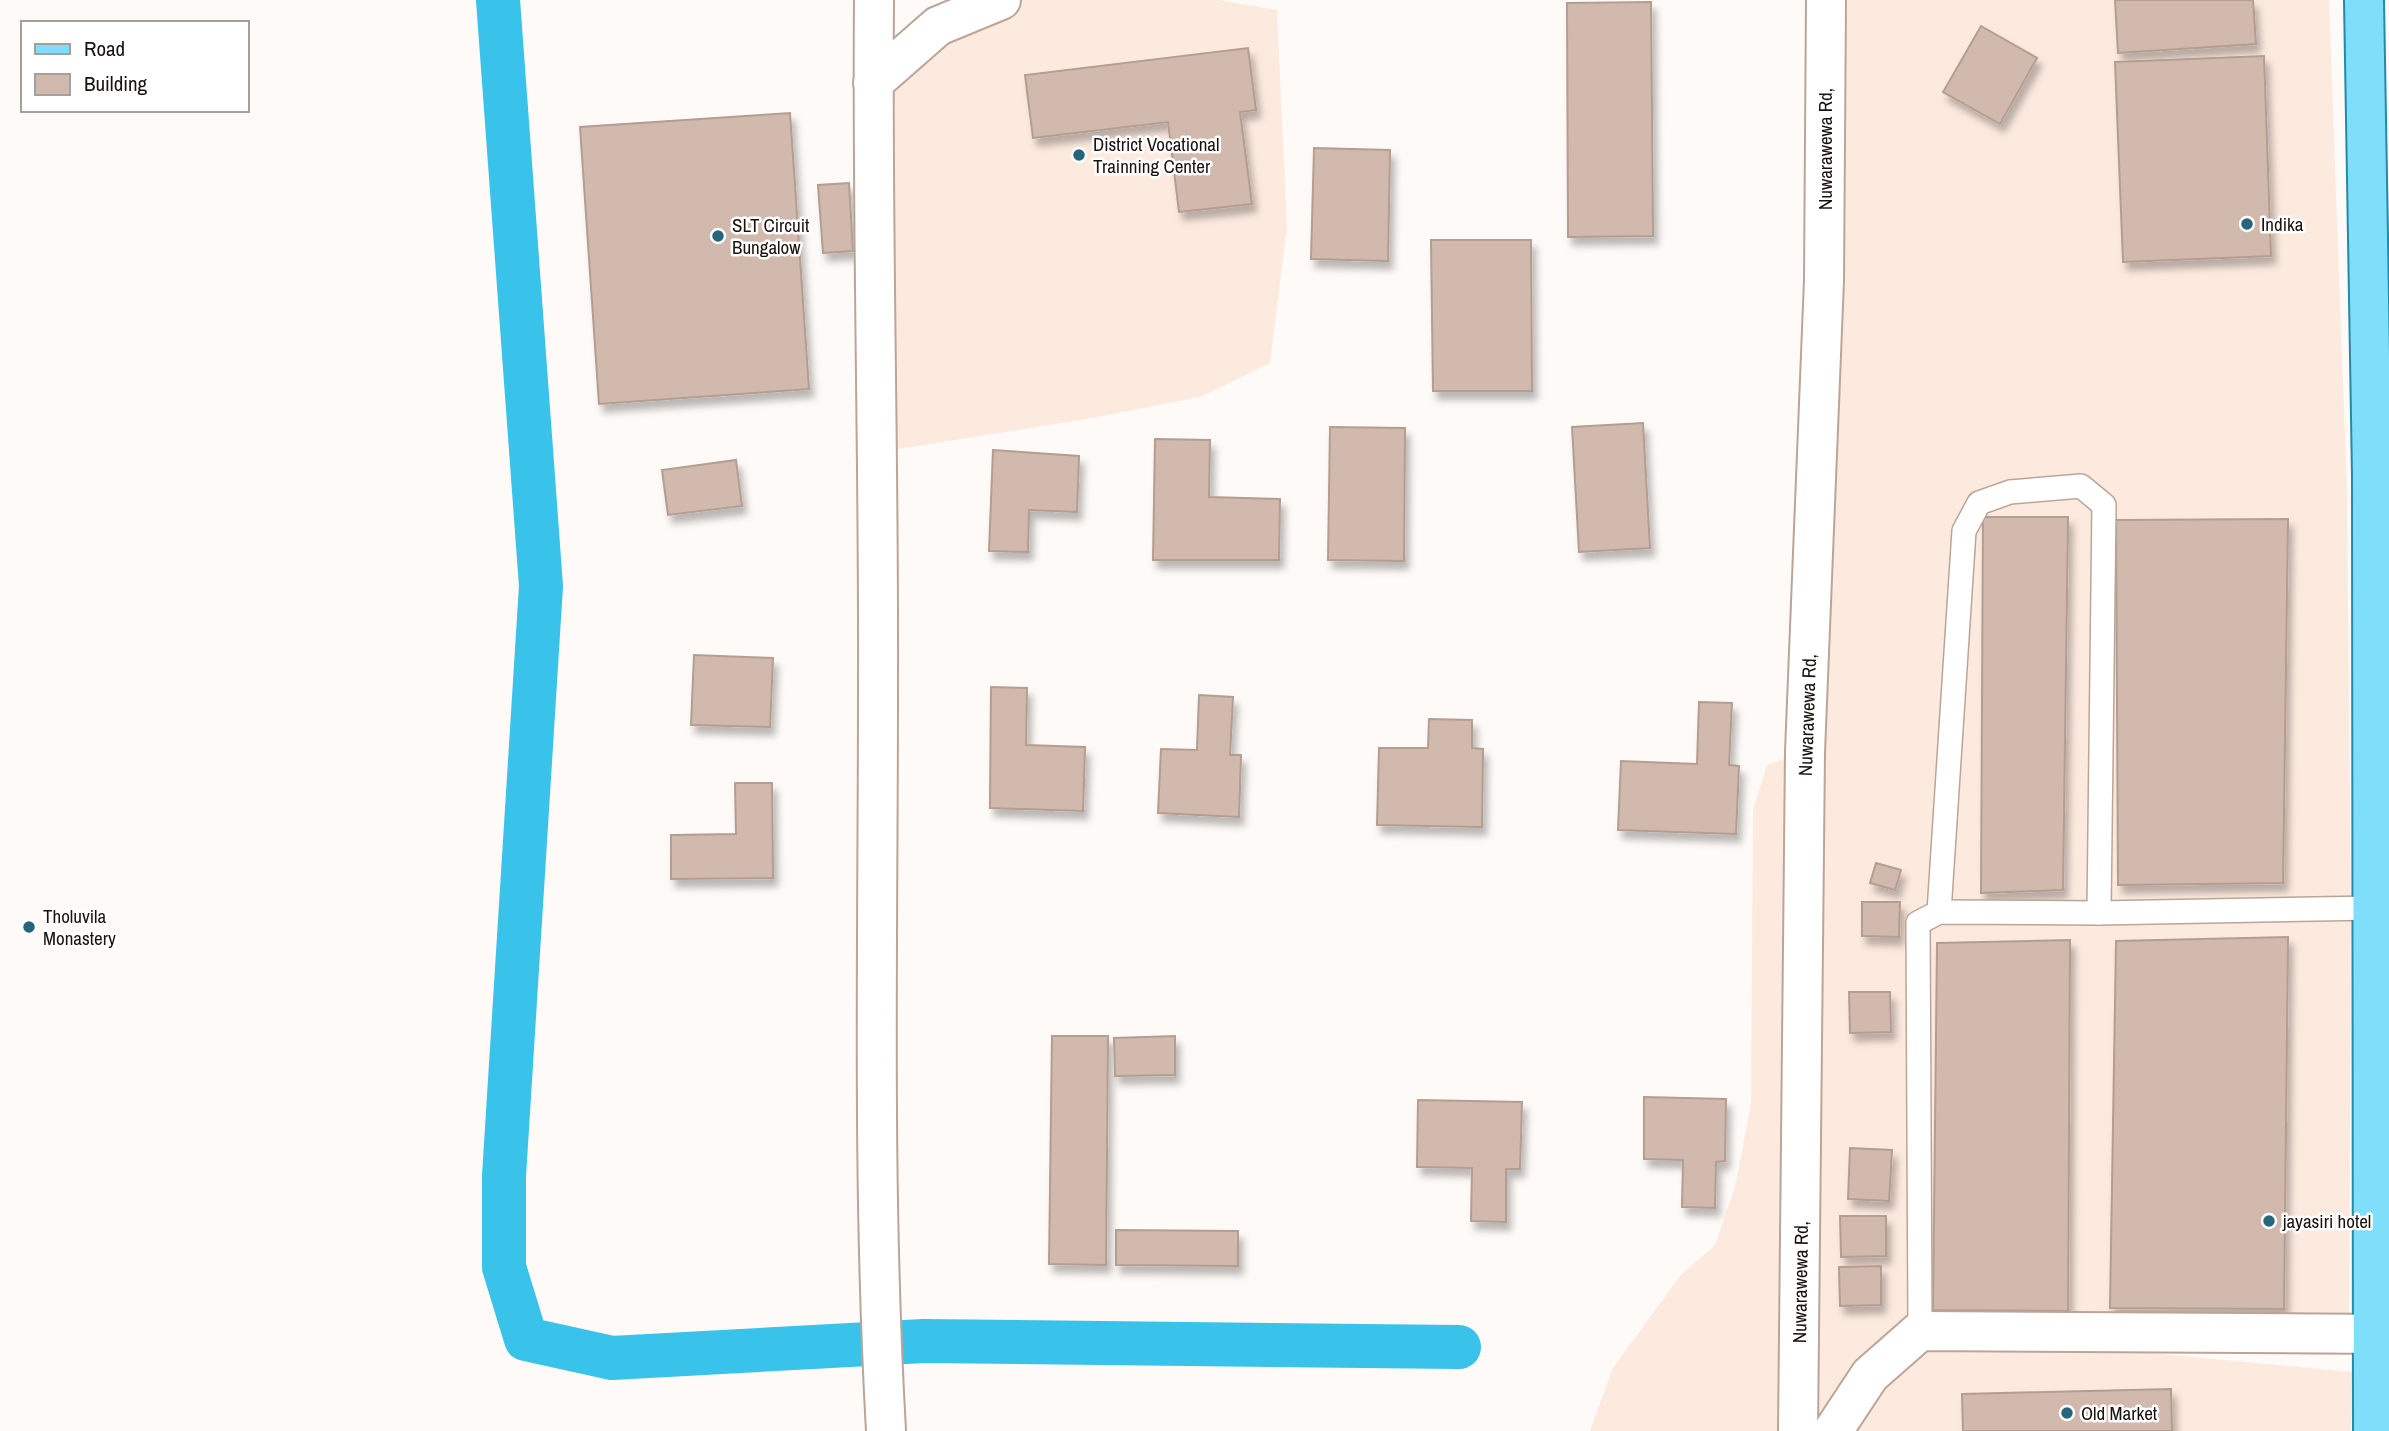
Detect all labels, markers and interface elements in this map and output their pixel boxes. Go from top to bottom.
legend [21,21,248,112]
text: Road [84,34,125,63]
text: Building [84,69,148,98]
street label: Nuwarawewa Rd, [1812,88,1838,210]
place label: District Vocational Trainning Center [1093,131,1219,179]
marker: District Vocational Trainning Center [1071,147,1087,163]
place label: Indika [2261,211,2304,237]
place label: SLT Circuit Bungalow [732,212,810,260]
marker: Indika [2239,216,2255,232]
marker: SLT Circuit Bungalow [710,228,726,244]
street label: Nuwarawewa Rd, [1792,654,1822,776]
place label: Tholuvila Monastery [43,903,116,951]
marker: Tholuvila Monastery [21,919,37,935]
place label: jayasiri hotel [2282,1208,2371,1234]
marker: jayasiri hotel [2261,1213,2277,1229]
street label: Nuwarawewa Rd, [1786,1221,1814,1343]
place label: Old Market [2081,1400,2158,1426]
marker: Old Market [2059,1405,2075,1421]

